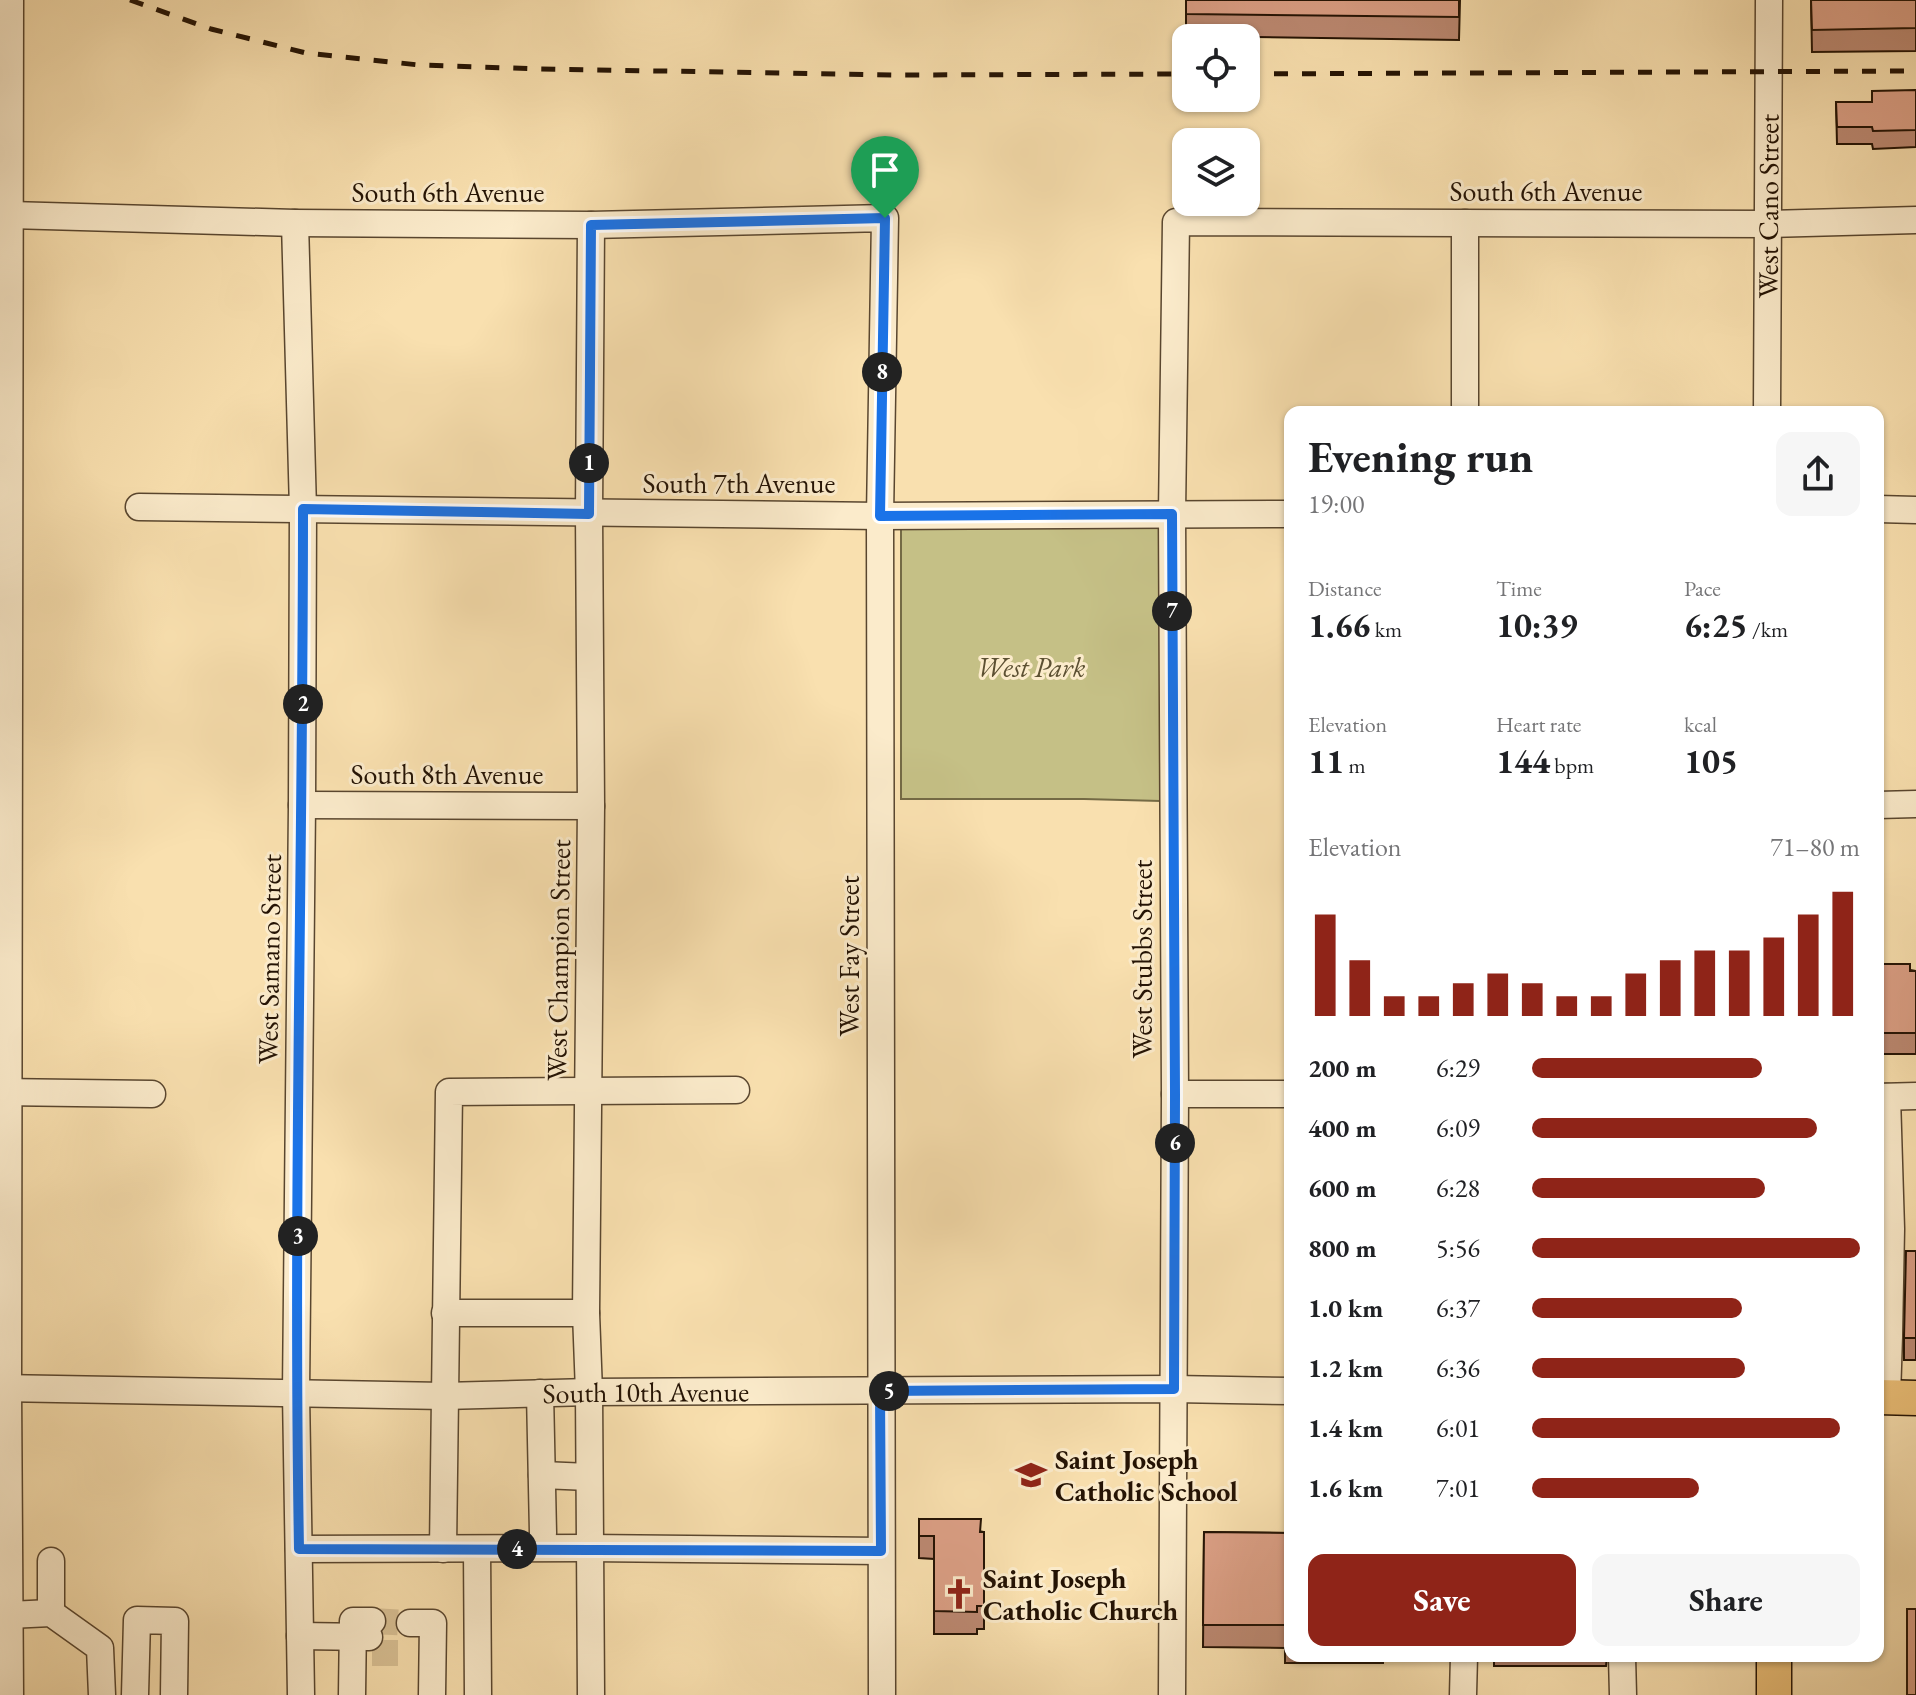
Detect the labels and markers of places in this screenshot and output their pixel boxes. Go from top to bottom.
pin [851,136,919,218]
pin: 8 [862,352,902,392]
pin: 1 [569,443,609,483]
pin: 7 [1152,591,1192,631]
pin: 2 [283,684,323,724]
pin: 6 [1155,1123,1195,1163]
pin: 3 [278,1216,318,1256]
pin: 5 [869,1371,909,1411]
place label: Saint Joseph Catholic School [1055,1441,1238,1509]
school or university icon: Saint Joseph Catholic School [1014,1458,1048,1492]
pin: 4 [497,1529,537,1569]
place label: Saint Joseph Catholic Church [983,1560,1178,1628]
church icon: Saint Joseph Catholic Church [942,1577,976,1611]

